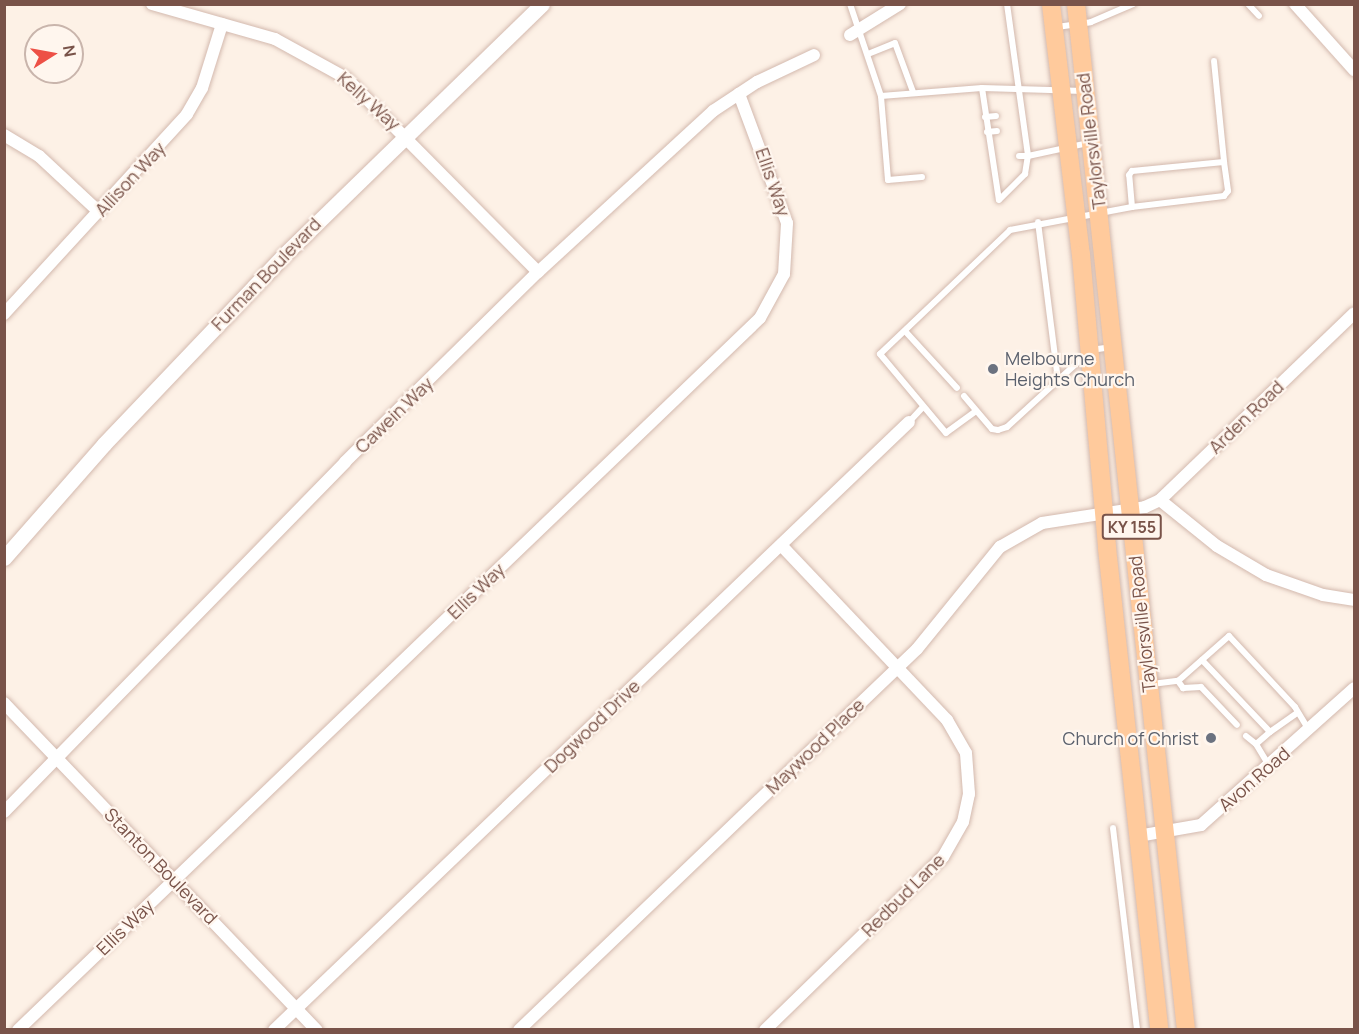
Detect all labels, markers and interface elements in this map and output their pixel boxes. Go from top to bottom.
north arrow [24,24,84,84]
text: N [58,43,82,59]
street label: Kelly Way [333,67,405,135]
street label: Taylorsville Road [1072,72,1110,210]
street label: Allison Way [90,137,170,221]
street label: Ellis Way [751,145,795,219]
street label: Furman Boulevard [207,213,325,335]
place label: Melbourne Heights Church [1005,348,1135,391]
marker: Melbourne Heights Church [986,362,1000,376]
street label: Cawein Way [351,373,437,457]
street label: Arden Road [1204,376,1288,458]
road number: KY 155 [1100,514,1164,540]
street label: Taylorsville Road [1124,555,1160,693]
street label: Ellis Way [443,559,509,623]
street label: Dogwood Drive [540,675,644,777]
street label: Maywood Place [761,694,869,798]
place label: Church of Christ [1063,727,1199,749]
marker: Church of Christ [1204,731,1218,745]
street label: Avon Road [1214,742,1294,816]
street label: Stanton Boulevard [100,803,222,929]
street label: Redbud Lane [857,849,949,941]
street label: Ellis Way [92,895,158,959]

